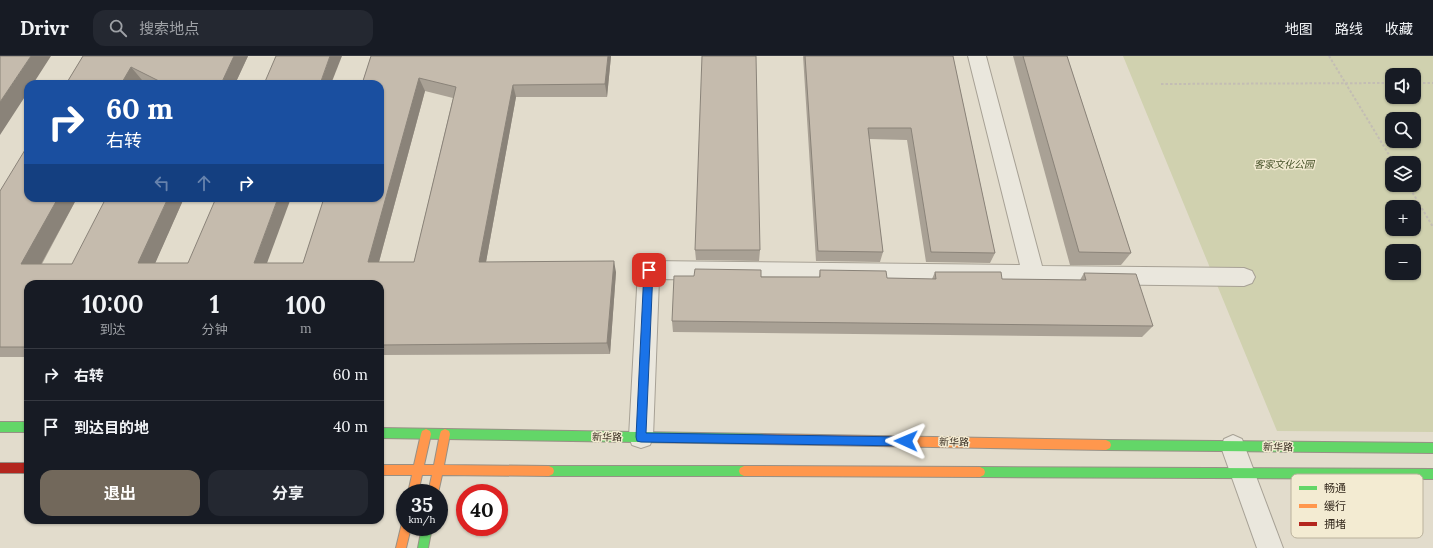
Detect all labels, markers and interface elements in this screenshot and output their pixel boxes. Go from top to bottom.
search box [93,10,373,46]
text: Drivr [20,16,69,40]
icon: search [107,17,129,39]
text: 搜索地点 [139,19,199,38]
text: 地图 [1285,20,1313,38]
text: 路线 [1335,20,1363,38]
text: 收藏 [1385,20,1413,38]
map controls [1385,68,1421,280]
button: sound [1385,68,1421,104]
text: 60 m [106,91,173,127]
icon: right [40,96,92,148]
button: search [1385,112,1421,148]
text: 右转 [106,129,142,152]
button: layers [1385,156,1421,192]
park label: 客家文化公园 [1254,158,1316,171]
icon: left [151,172,173,194]
icon: ahead [193,172,215,194]
icon: right [235,172,257,194]
button: + [1385,200,1421,236]
button: − [1385,244,1421,280]
pin [632,253,666,287]
icon: arrive [638,259,660,281]
text: 10:00 [82,289,144,320]
text: 1 [210,289,219,320]
text: 100 [286,290,326,321]
text: m [300,320,312,337]
text: 到达 [100,321,126,338]
text: 分钟 [202,321,228,338]
icon: right [40,364,62,386]
text: 60 m [333,365,368,384]
text: 右转 [74,366,104,385]
icon: arrive [40,416,62,438]
text: 40 m [333,417,368,436]
text: 到达目的地 [74,418,149,437]
position arrow [885,420,927,462]
street label: 新华路 [592,430,622,444]
street label: 新华路 [939,435,969,449]
street label: 新华路 [1263,440,1293,454]
button: 退出 [40,470,200,516]
button: 分享 [208,470,368,516]
legend [1291,474,1423,538]
text: 畅通 [1324,481,1346,495]
speed limit sign: 40 [456,484,508,536]
text: 35 [411,492,433,517]
text: 缓行 [1324,499,1346,513]
text: km/h [408,513,436,526]
text: 拥堵 [1324,517,1346,531]

